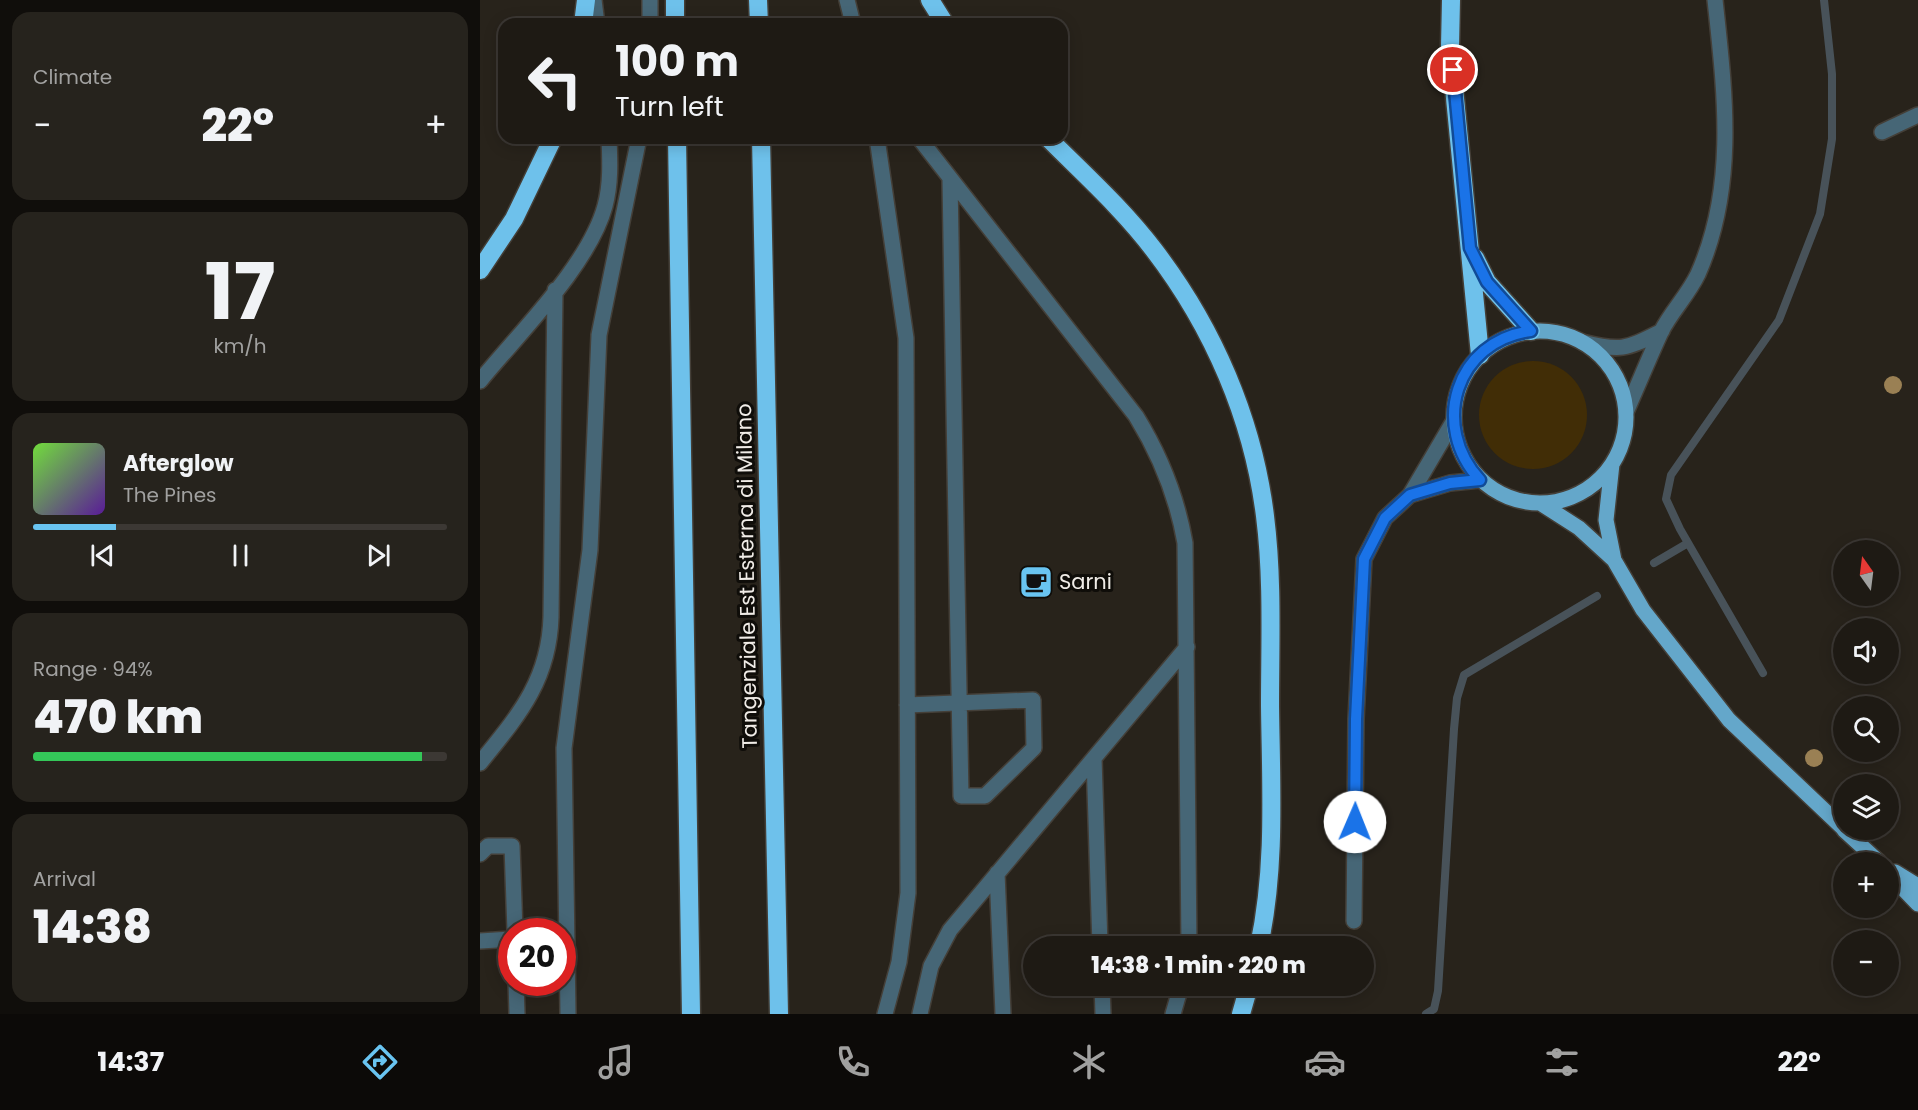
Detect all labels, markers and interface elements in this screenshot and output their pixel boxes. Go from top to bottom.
text: 100 m [615,32,739,91]
icon: left [516,42,594,120]
pin [1427,44,1478,95]
icon: arrive [1436,53,1469,86]
text: Climate [33,63,112,91]
text: Turn left [615,88,724,125]
text: 22° [201,94,274,157]
text: − [33,102,51,149]
text: + [424,102,447,149]
text: 17 [204,237,276,346]
text: km/h [213,332,267,360]
street label: Tangenziale Est Esterna di Milano [729,403,764,749]
text: Afterglow [123,448,234,479]
text: The Pines [123,481,217,509]
icon: previous [86,539,119,572]
icon: pause [224,539,257,572]
icon: next [362,539,395,572]
north arrow [1833,540,1899,606]
map controls [1833,540,1899,996]
cafe icon: Sarni [1018,564,1054,600]
place label: Sarni [1059,567,1112,596]
button: sound [1833,618,1899,684]
text: Range · 94% [33,655,153,683]
text: 470 km [33,686,203,749]
button: search [1833,696,1899,762]
button: layers [1833,774,1899,840]
position arrow [1323,790,1387,854]
button: + [1833,852,1899,918]
text: Arrival [33,865,96,893]
text: 14:38 [33,896,152,959]
speed limit sign: 20 [498,918,576,996]
button: − [1833,930,1899,996]
text: 14:38 · 1 min · 220 m [1091,950,1306,981]
icon: directions [359,1041,401,1083]
icon: music [595,1041,637,1083]
icon: phone [832,1041,874,1083]
icon: climate [1068,1041,1110,1083]
icon: car [1304,1041,1346,1083]
icon: filters [1541,1041,1583,1083]
text: 14:37 [97,1043,164,1080]
text: 22° [1777,1043,1821,1080]

